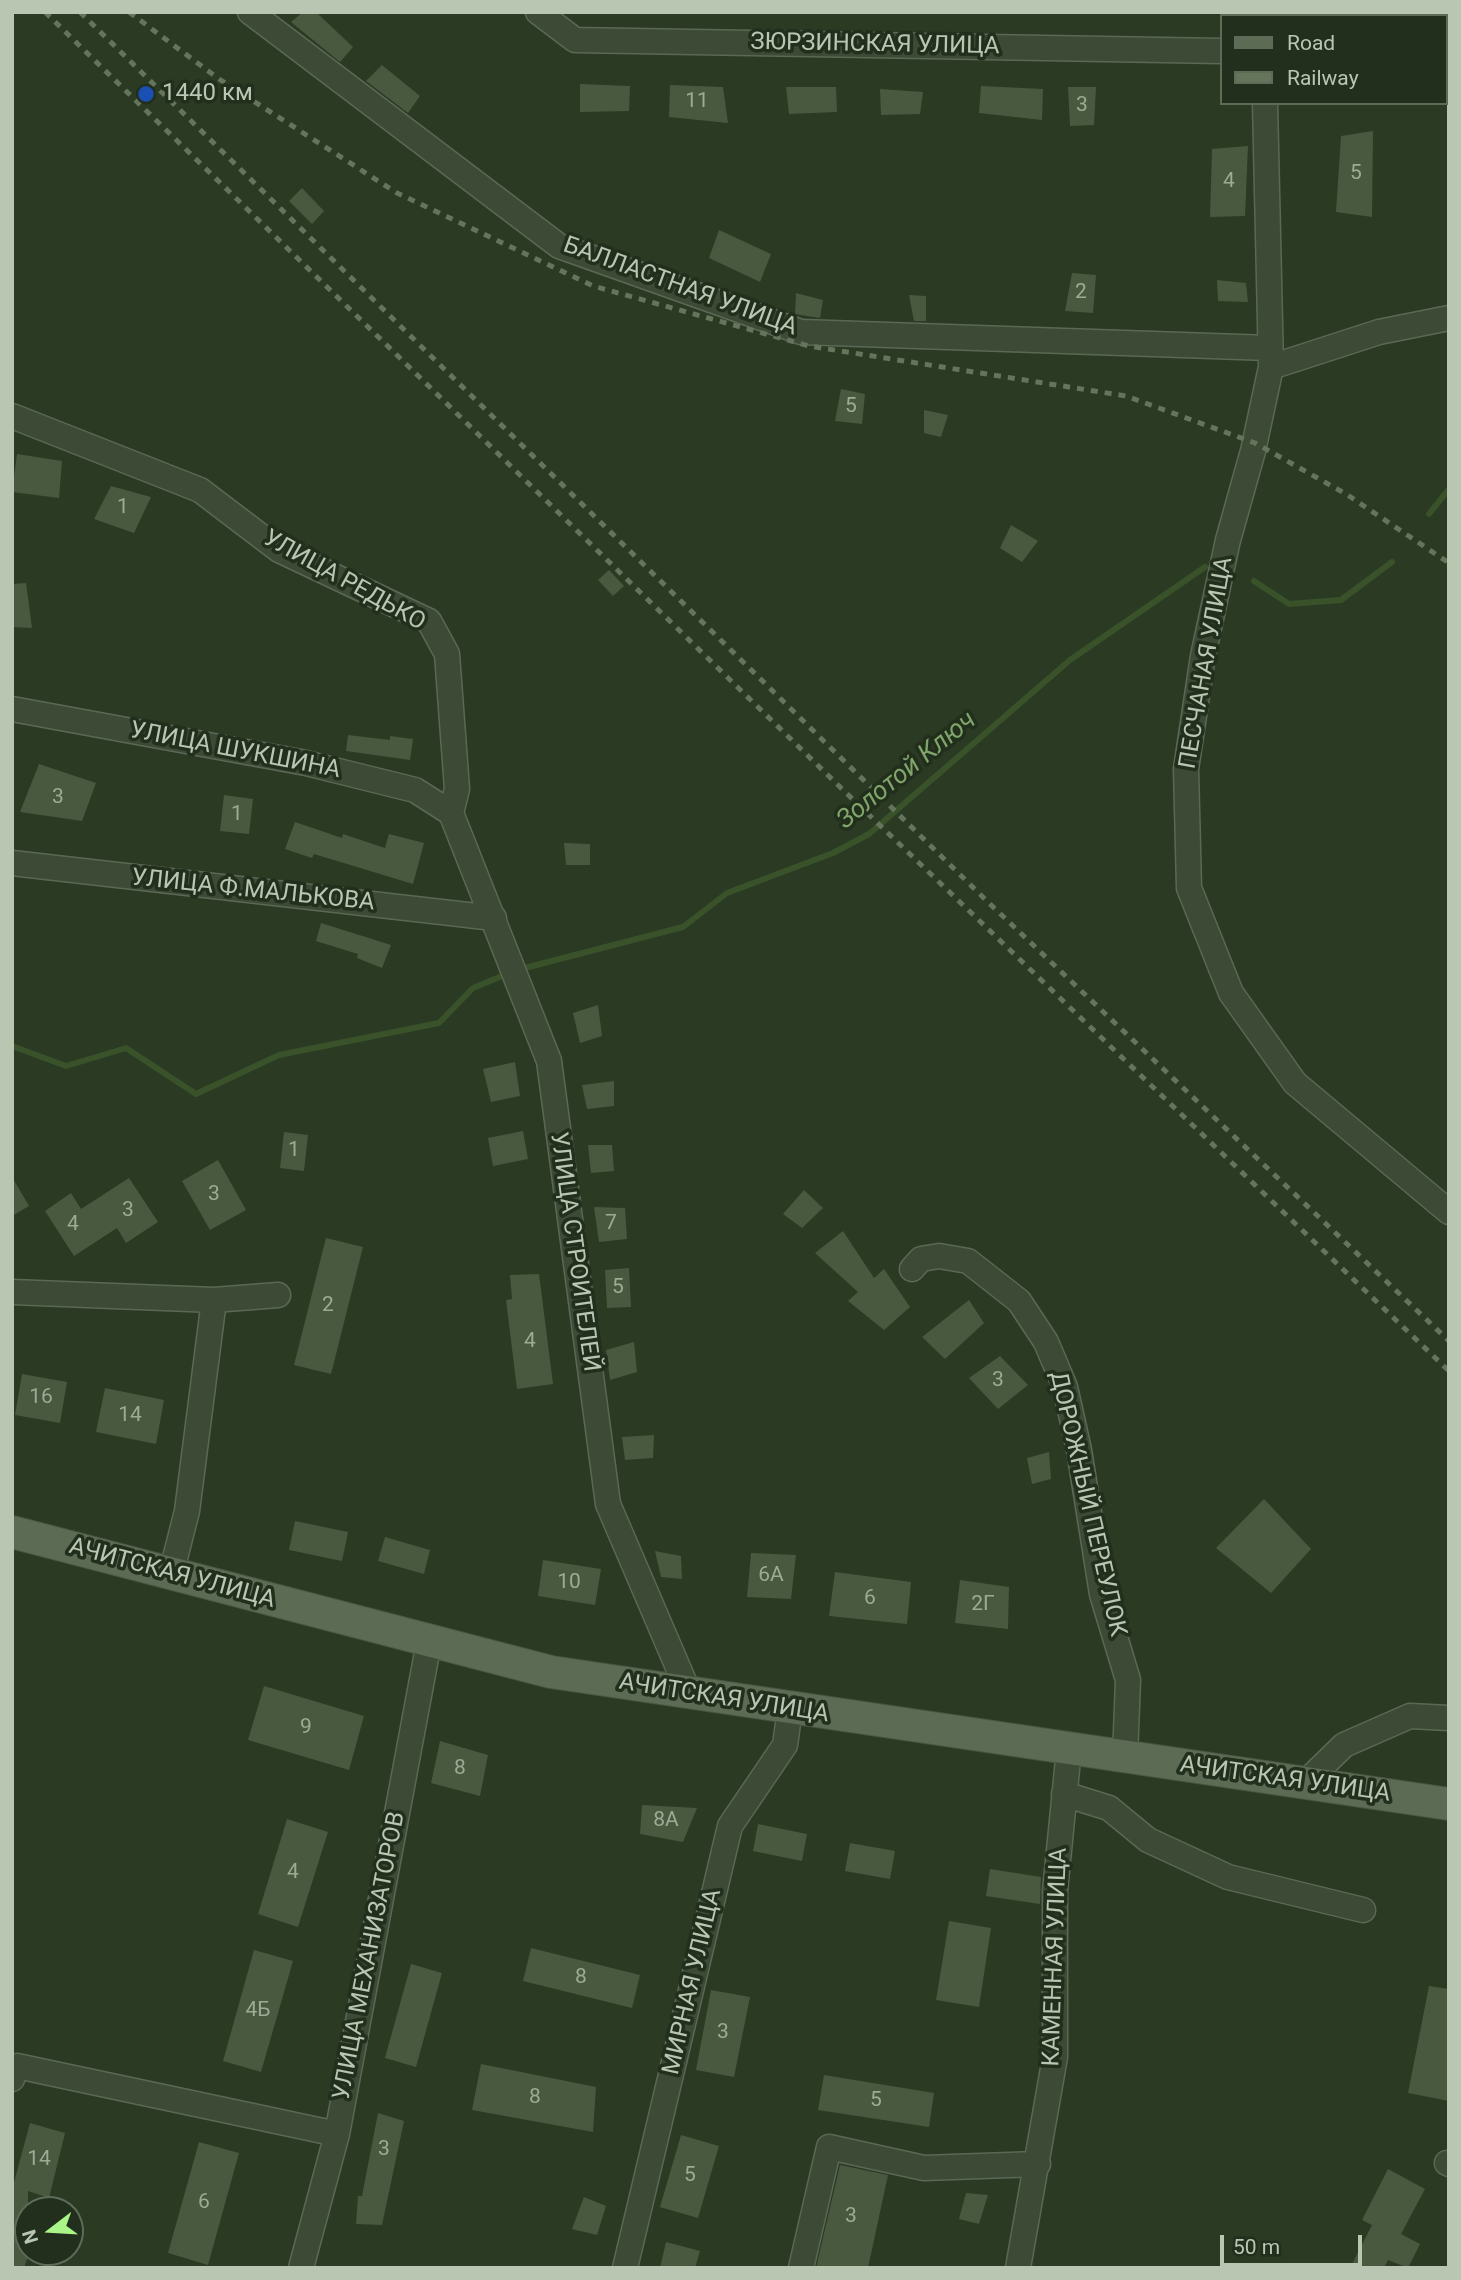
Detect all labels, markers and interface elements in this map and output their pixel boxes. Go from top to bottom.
legend [1220,14,1447,105]
street label: ЗЮРЗИНСКАЯ УЛИЦА [750,28,1000,62]
text: Road [1287,31,1335,55]
text: Railway [1287,66,1359,90]
place label: 1440 км [162,80,253,108]
marker: 1440 км [136,84,156,104]
house number: 11 [685,89,709,115]
house number: 3 [1076,93,1088,119]
house number: 5 [1350,161,1362,187]
house number: 4 [1223,169,1235,195]
street label: БАЛЛАСТНАЯ УЛИЦА [559,231,801,343]
house number: 2 [1075,280,1087,306]
house number: 5 [845,394,857,420]
house number: 1 [117,495,129,521]
street label: УЛИЦА РЕДЬКО [258,525,430,637]
street label: ПЕСЧАНАЯ УЛИЦА [1174,555,1240,771]
water label: Золотой Ключ [831,705,983,837]
street label: УЛИЦА ШУКШИНА [127,716,343,786]
house number: 3 [52,785,64,811]
house number: 1 [231,802,243,828]
street label: УЛИЦА Ф.МАЛЬКОВА [130,864,376,918]
street label: УЛИЦА СТРОИТЕЛЕЙ [543,1130,605,1374]
house number: 1 [288,1138,300,1164]
house number: 3 [208,1182,220,1208]
house number: 3 [122,1198,134,1224]
house number: 7 [605,1211,617,1237]
house number: 4 [67,1212,79,1238]
house number: 5 [612,1275,624,1301]
house number: 2 [322,1293,334,1319]
house number: 4 [524,1329,536,1355]
house number: 3 [992,1368,1004,1394]
street label: ДОРОЖНЫЙ ПЕРЕУЛОК [1042,1369,1132,1639]
house number: 16 [29,1385,53,1411]
house number: 14 [118,1403,142,1429]
street label: АЧИТСКАЯ УЛИЦА [66,1533,278,1615]
house number: 6А [758,1563,784,1589]
house number: 10 [557,1570,581,1596]
house number: 6 [864,1586,876,1612]
house number: 2Г [971,1592,995,1618]
street label: АЧИТСКАЯ УЛИЦА [617,1668,831,1730]
house number: 9 [300,1715,312,1741]
street label: АЧИТСКАЯ УЛИЦА [1178,1751,1392,1809]
house number: 8 [454,1756,466,1782]
house number: 8А [653,1808,679,1834]
street label: УЛИЦА МЕХАНИЗАТОРОВ [328,1809,412,2103]
street label: КАМЕННАЯ УЛИЦА [1038,1847,1074,2067]
house number: 4 [287,1860,299,1886]
street label: МИРНАЯ УЛИЦА [658,1886,728,2078]
house number: 8 [575,1965,587,1991]
house number: 4Б [245,1998,271,2024]
house number: 3 [717,2020,729,2046]
house number: 8 [529,2085,541,2111]
house number: 5 [870,2088,882,2114]
house number: 3 [378,2137,390,2163]
house number: 14 [27,2147,51,2173]
house number: 5 [684,2163,696,2189]
house number: 6 [198,2190,210,2216]
north arrow [14,2196,84,2266]
house number: 3 [845,2204,857,2230]
scale bar [1223,2220,1365,2264]
text: N [17,2227,43,2246]
text: 50 m [1233,2235,1280,2259]

